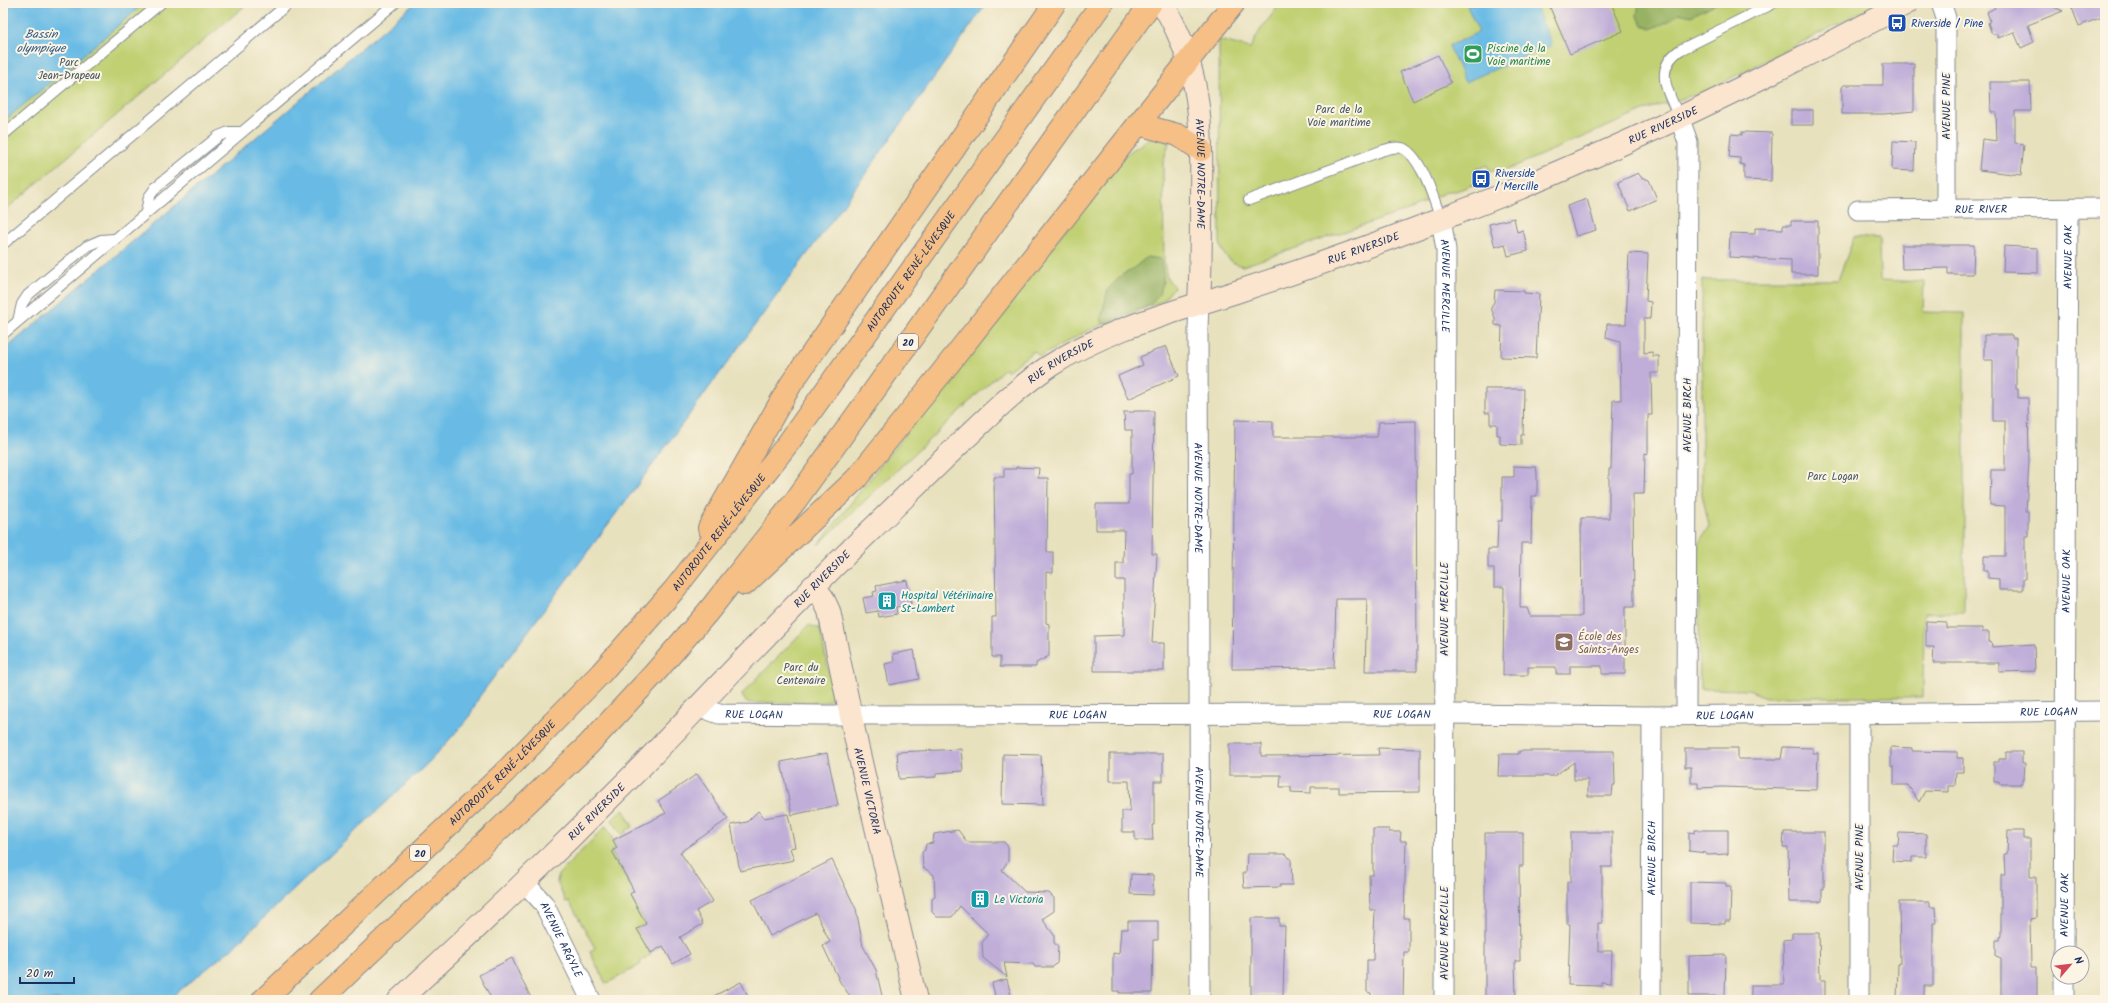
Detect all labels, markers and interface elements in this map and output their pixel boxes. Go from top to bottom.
bus stop icon: Riverside / Pine [1886,12,1908,34]
place label: Riverside / Pine [1911,15,1983,33]
water label: Bassin olympique [16,25,67,58]
place label: Piscine de la Voie maritime [1487,40,1551,71]
sports icon: Piscine de la Voie maritime [1462,43,1484,65]
park label: Parc Jean-Drapeau [38,54,101,85]
street label: AVENUE PINE [1938,72,1956,140]
park label: Parc de la Voie maritime [1307,101,1371,132]
street label: RUE RIVERSIDE [1626,102,1702,150]
street label: AVENUE NOTRE-DAME [1189,118,1209,230]
place label: Riverside / Mercille [1495,165,1538,196]
bus stop icon: Riverside / Mercille [1470,168,1492,190]
street label: RUE RIVER [1955,201,2008,219]
street label: AUTOROUTE RENÉ-LÉVESQUE [862,207,961,336]
street label: AVENUE OAK [2060,225,2078,289]
street label: RUE RIVERSIDE [1325,227,1403,270]
street label: AVENUE MERCILLE [1434,238,1454,333]
road number: 20 [898,334,918,350]
street label: RUE RIVERSIDE [1024,335,1098,389]
street label: AVENUE BIRCH [1679,378,1697,452]
street label: AVENUE NOTRE-DAME [1188,443,1207,554]
park label: Parc Logan [1807,468,1859,486]
street label: AUTOROUTE RENÉ-LÉVESQUE [668,470,772,596]
street label: RUE RIVERSIDE [790,546,856,612]
street label: AVENUE OAK [2058,549,2076,613]
street label: AVENUE MERCILLE [1436,562,1454,656]
place label: Hospital Vétériinaire St-Lambert [901,587,993,618]
building icon: Hospital Vétériinaire St-Lambert [876,590,898,612]
place label: École des Saints-Anges [1578,628,1639,659]
school or university icon: École des Saints-Anges [1553,631,1575,653]
park label: Parc du Centenaire [777,659,825,690]
street label: RUE LOGAN [2020,703,2078,722]
street label: RUE LOGAN [725,706,783,725]
street label: RUE LOGAN [1373,706,1431,724]
street label: RUE LOGAN [1049,707,1107,725]
street label: RUE LOGAN [1696,707,1754,726]
street label: AUTOROUTE RENÉ-LÉVESQUE [445,716,561,831]
street label: AVENUE VICTORIA [848,746,886,837]
street label: AVENUE NOTRE-DAME [1189,767,1208,878]
street label: RUE RIVERSIDE [564,779,631,845]
street label: AVENUE BIRCH [1643,821,1662,895]
street label: AVENUE PINE [1851,823,1869,891]
road number: 20 [410,845,430,861]
street label: AVENUE OAK [2056,873,2074,937]
street label: AVENUE MERCILLE [1436,886,1454,980]
building icon: Le Victoria [969,888,991,910]
place label: Le Victoria [994,891,1043,909]
street label: AVENUE ARGYLE [534,899,587,982]
north arrow [2050,945,2090,985]
text: N [2068,953,2088,968]
scale bar [20,959,74,985]
text: 20 m [26,964,54,983]

